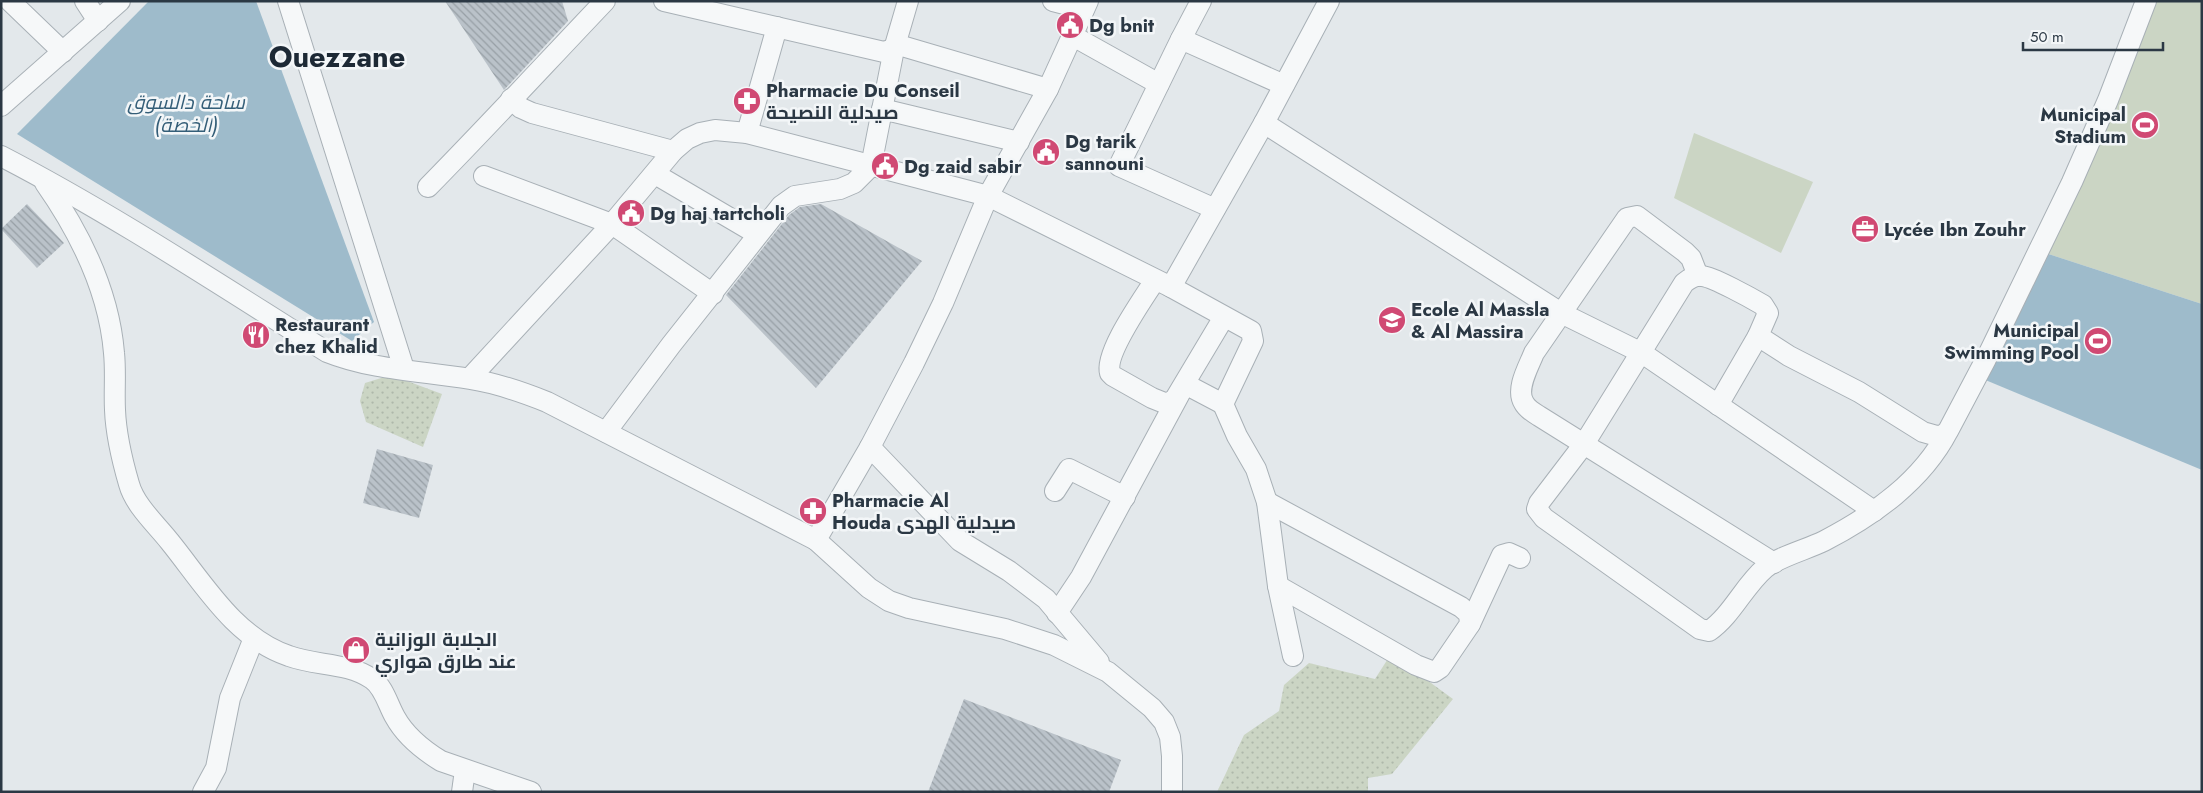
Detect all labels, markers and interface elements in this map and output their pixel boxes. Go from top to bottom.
public building icon: Dg bnit [1055,10,1085,40]
place label: Dg bnit [1089,12,1154,39]
scale bar [2023,20,2163,52]
text: 50 m [2030,26,2064,48]
district label: Ouezzane [269,36,405,78]
place label: Pharmacie Du Conseil صيدلية النصيحة [766,77,960,126]
pharmacy icon: Pharmacie Du Conseil صيدلية النصيحة [732,86,762,116]
water label: ساحة دالسوق (الخصة) [127,88,245,140]
place label: Municipal Stadium [2040,101,2126,150]
sports icon: Municipal Stadium [2130,110,2160,140]
place label: Dg tarik sannouni [1065,128,1144,177]
public building icon: Dg tarik sannouni [1031,137,1061,167]
public building icon: Dg zaid sabir [870,151,900,181]
place label: Dg zaid sabir [904,153,1022,180]
public building icon: Dg haj tartcholi [616,198,646,228]
place label: Dg haj tartcholi [650,200,785,227]
office icon: Lycée Ibn Zouhr [1850,214,1880,244]
place label: Lycée Ibn Zouhr [1884,216,2026,243]
place label: Ecole Al Massla & Al Massira [1411,296,1549,345]
school or university icon: Ecole Al Massla & Al Massira [1377,305,1407,335]
place label: Restaurant chez Khalid [275,311,378,360]
place label: Municipal Swimming Pool [1944,317,2079,366]
restaurant icon: Restaurant chez Khalid [241,320,271,350]
sports icon: Municipal Swimming Pool [2083,326,2113,356]
place label: Pharmacie Al Houda صيدلية الهدى [832,487,1016,536]
pharmacy icon: Pharmacie Al Houda صيدلية الهدى [798,496,828,526]
place label: الجلابة الوزانية عند طارق هواري [375,626,516,677]
shop icon: الجلابة الوزانية عند طارق هواري [341,635,371,665]

